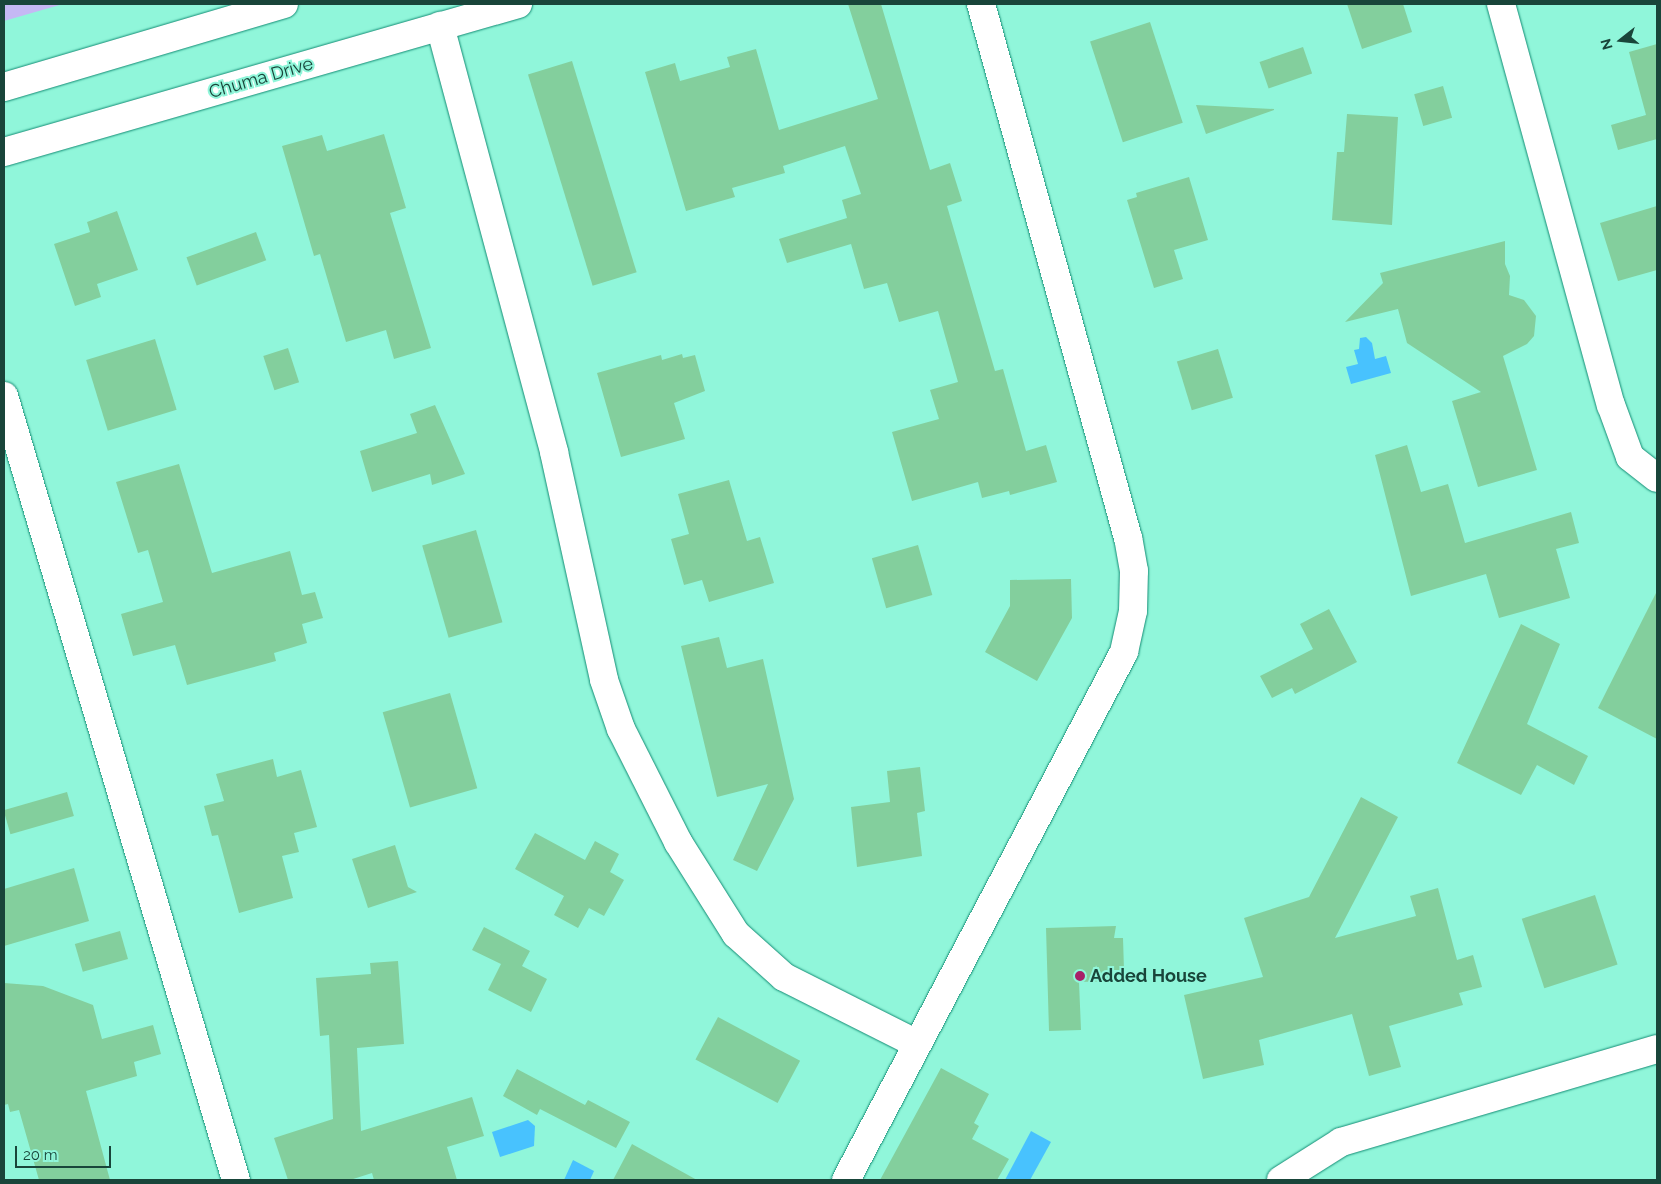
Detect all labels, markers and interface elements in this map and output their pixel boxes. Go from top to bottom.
north arrow [1596,15,1646,65]
text: N [1597,37,1616,51]
street label: Chuma Drive [206,53,316,103]
place label: Added House [1090,965,1207,987]
marker: Added House [1074,970,1086,982]
scale bar [18,1136,114,1168]
text: 20 m [23,1146,58,1164]

